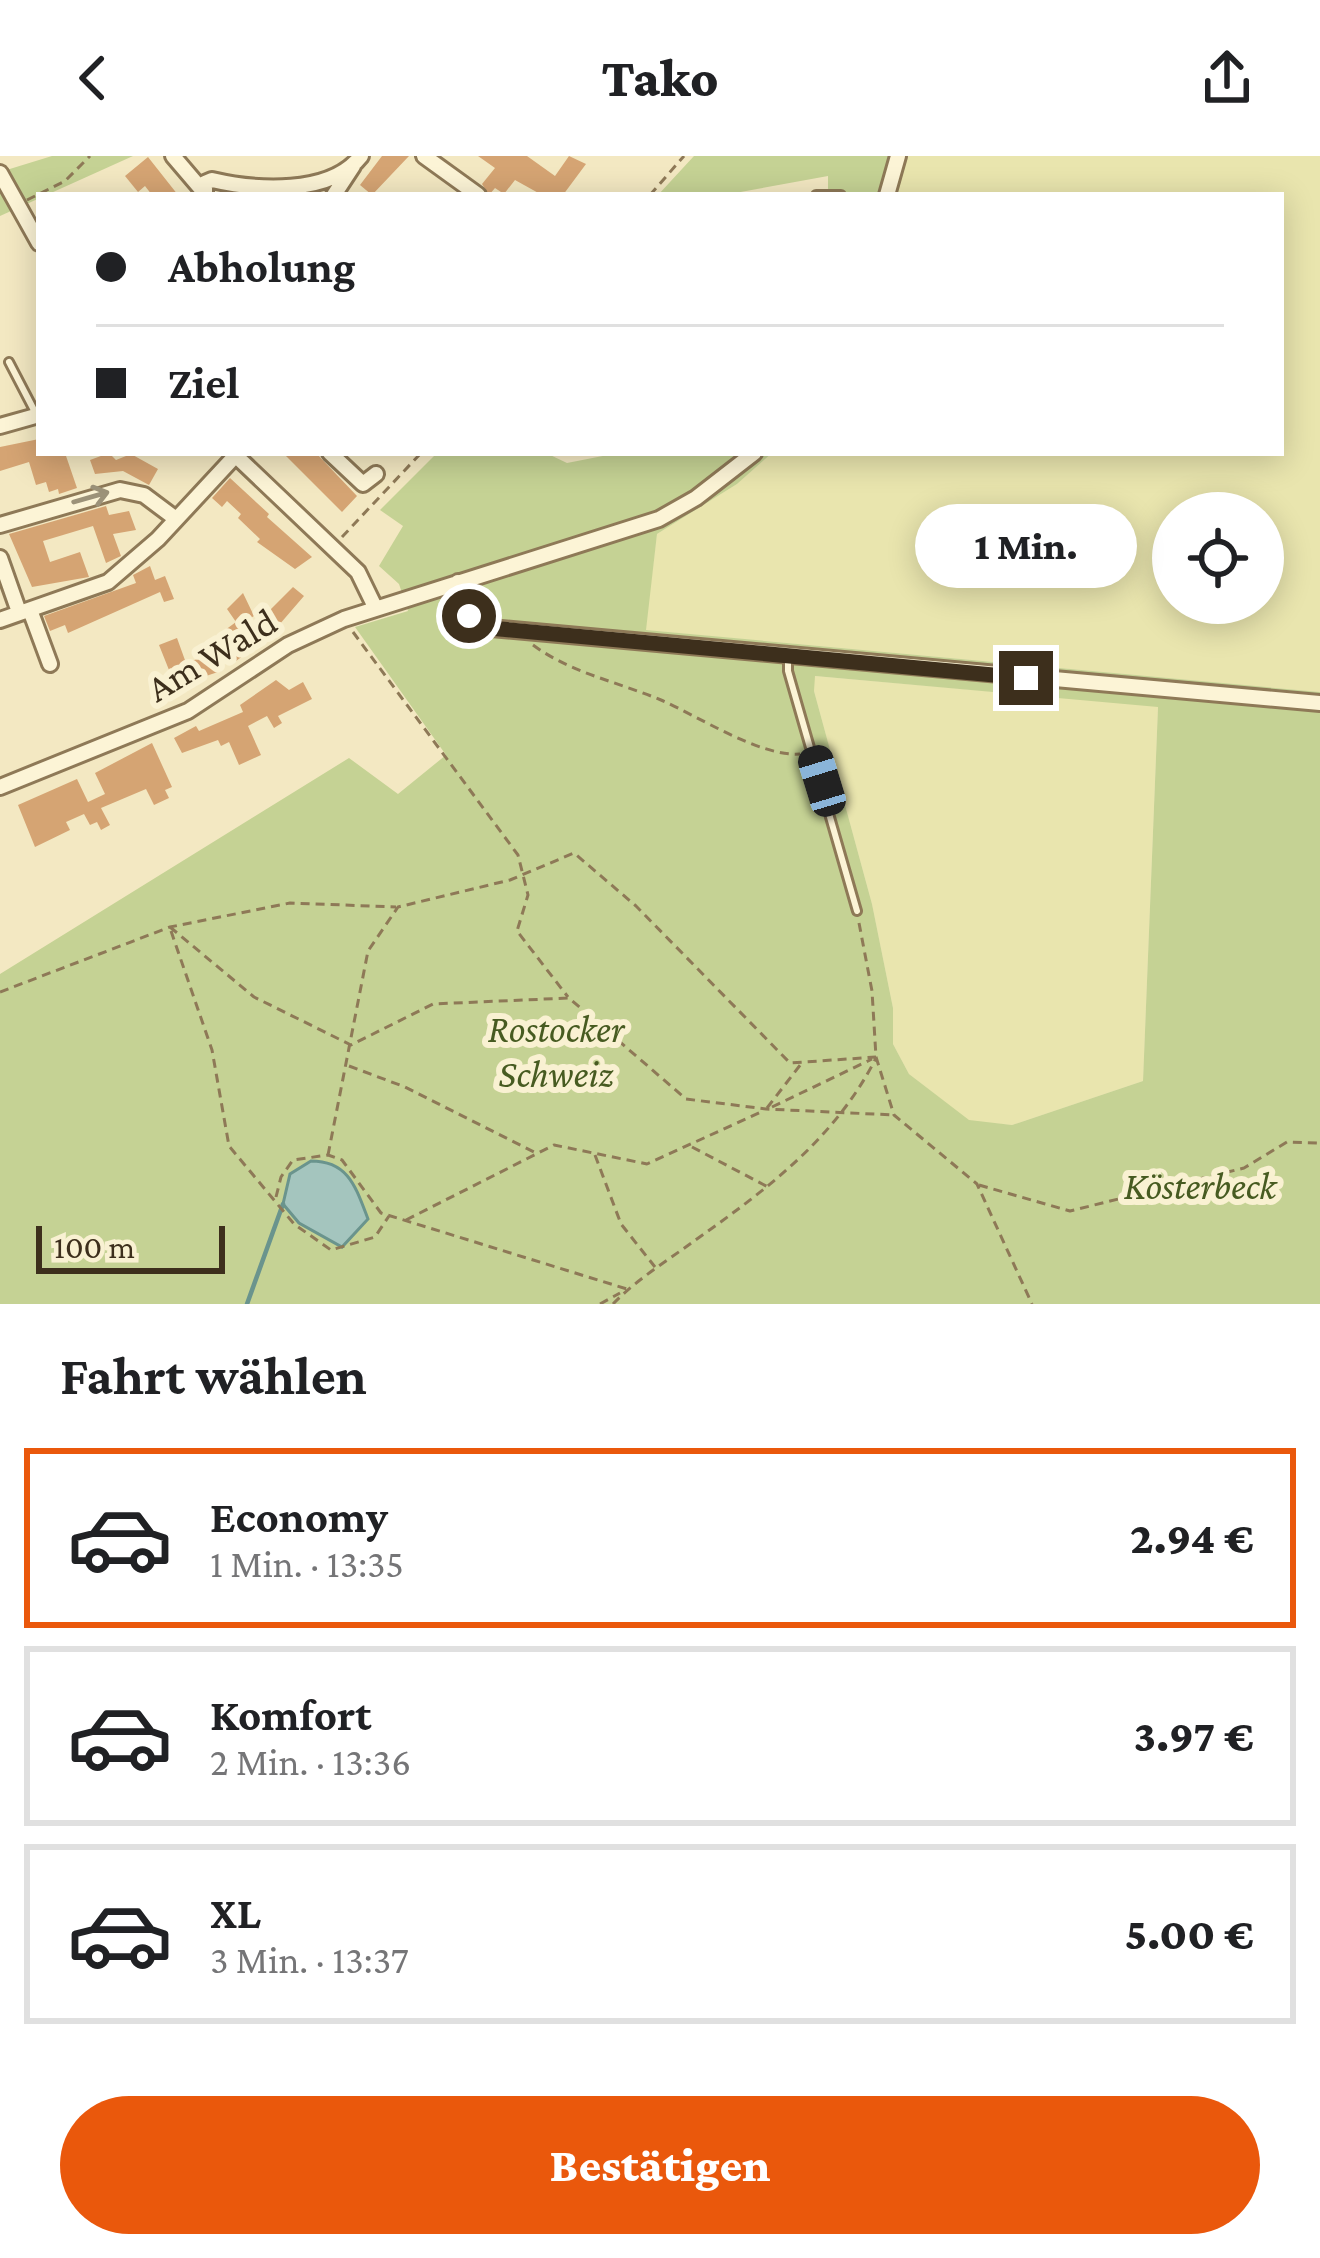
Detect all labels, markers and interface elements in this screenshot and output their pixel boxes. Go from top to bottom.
icon: back [60,45,126,111]
icon: share [1194,45,1260,111]
text: Tako [601,48,719,108]
text: Abholung [168,242,356,292]
text: Ziel [168,358,239,408]
one-way arrow [71,485,109,507]
map controls [1152,492,1284,624]
button: locate [1152,492,1284,624]
callout: 1 Min. [915,504,1137,588]
text: 1 Min. [974,524,1078,567]
route start [442,589,496,643]
street label: Am Wald [139,599,284,710]
route end [999,651,1053,705]
car [794,741,850,821]
park label: Rostocker Schweiz [488,1007,626,1095]
park label: Kösterbeck [1124,1164,1278,1207]
scale bar [36,1220,225,1273]
text: 100 m [54,1228,135,1265]
text: Fahrt wählen [60,1346,367,1406]
icon: car [66,1484,174,1592]
text: Economy [210,1492,388,1542]
text: 2.94 € [1130,1513,1254,1563]
text: 1 Min. · 13:35 [210,1542,404,1585]
icon: car [66,1682,174,1790]
text: Komfort [210,1690,371,1740]
text: 3.97 € [1134,1711,1254,1761]
text: 2 Min. · 13:36 [210,1740,411,1783]
icon: car [66,1880,174,1988]
text: XL [210,1888,261,1938]
text: 5.00 € [1125,1909,1254,1959]
text: 3 Min. · 13:37 [210,1938,409,1981]
button: Bestätigen [60,2096,1260,2234]

